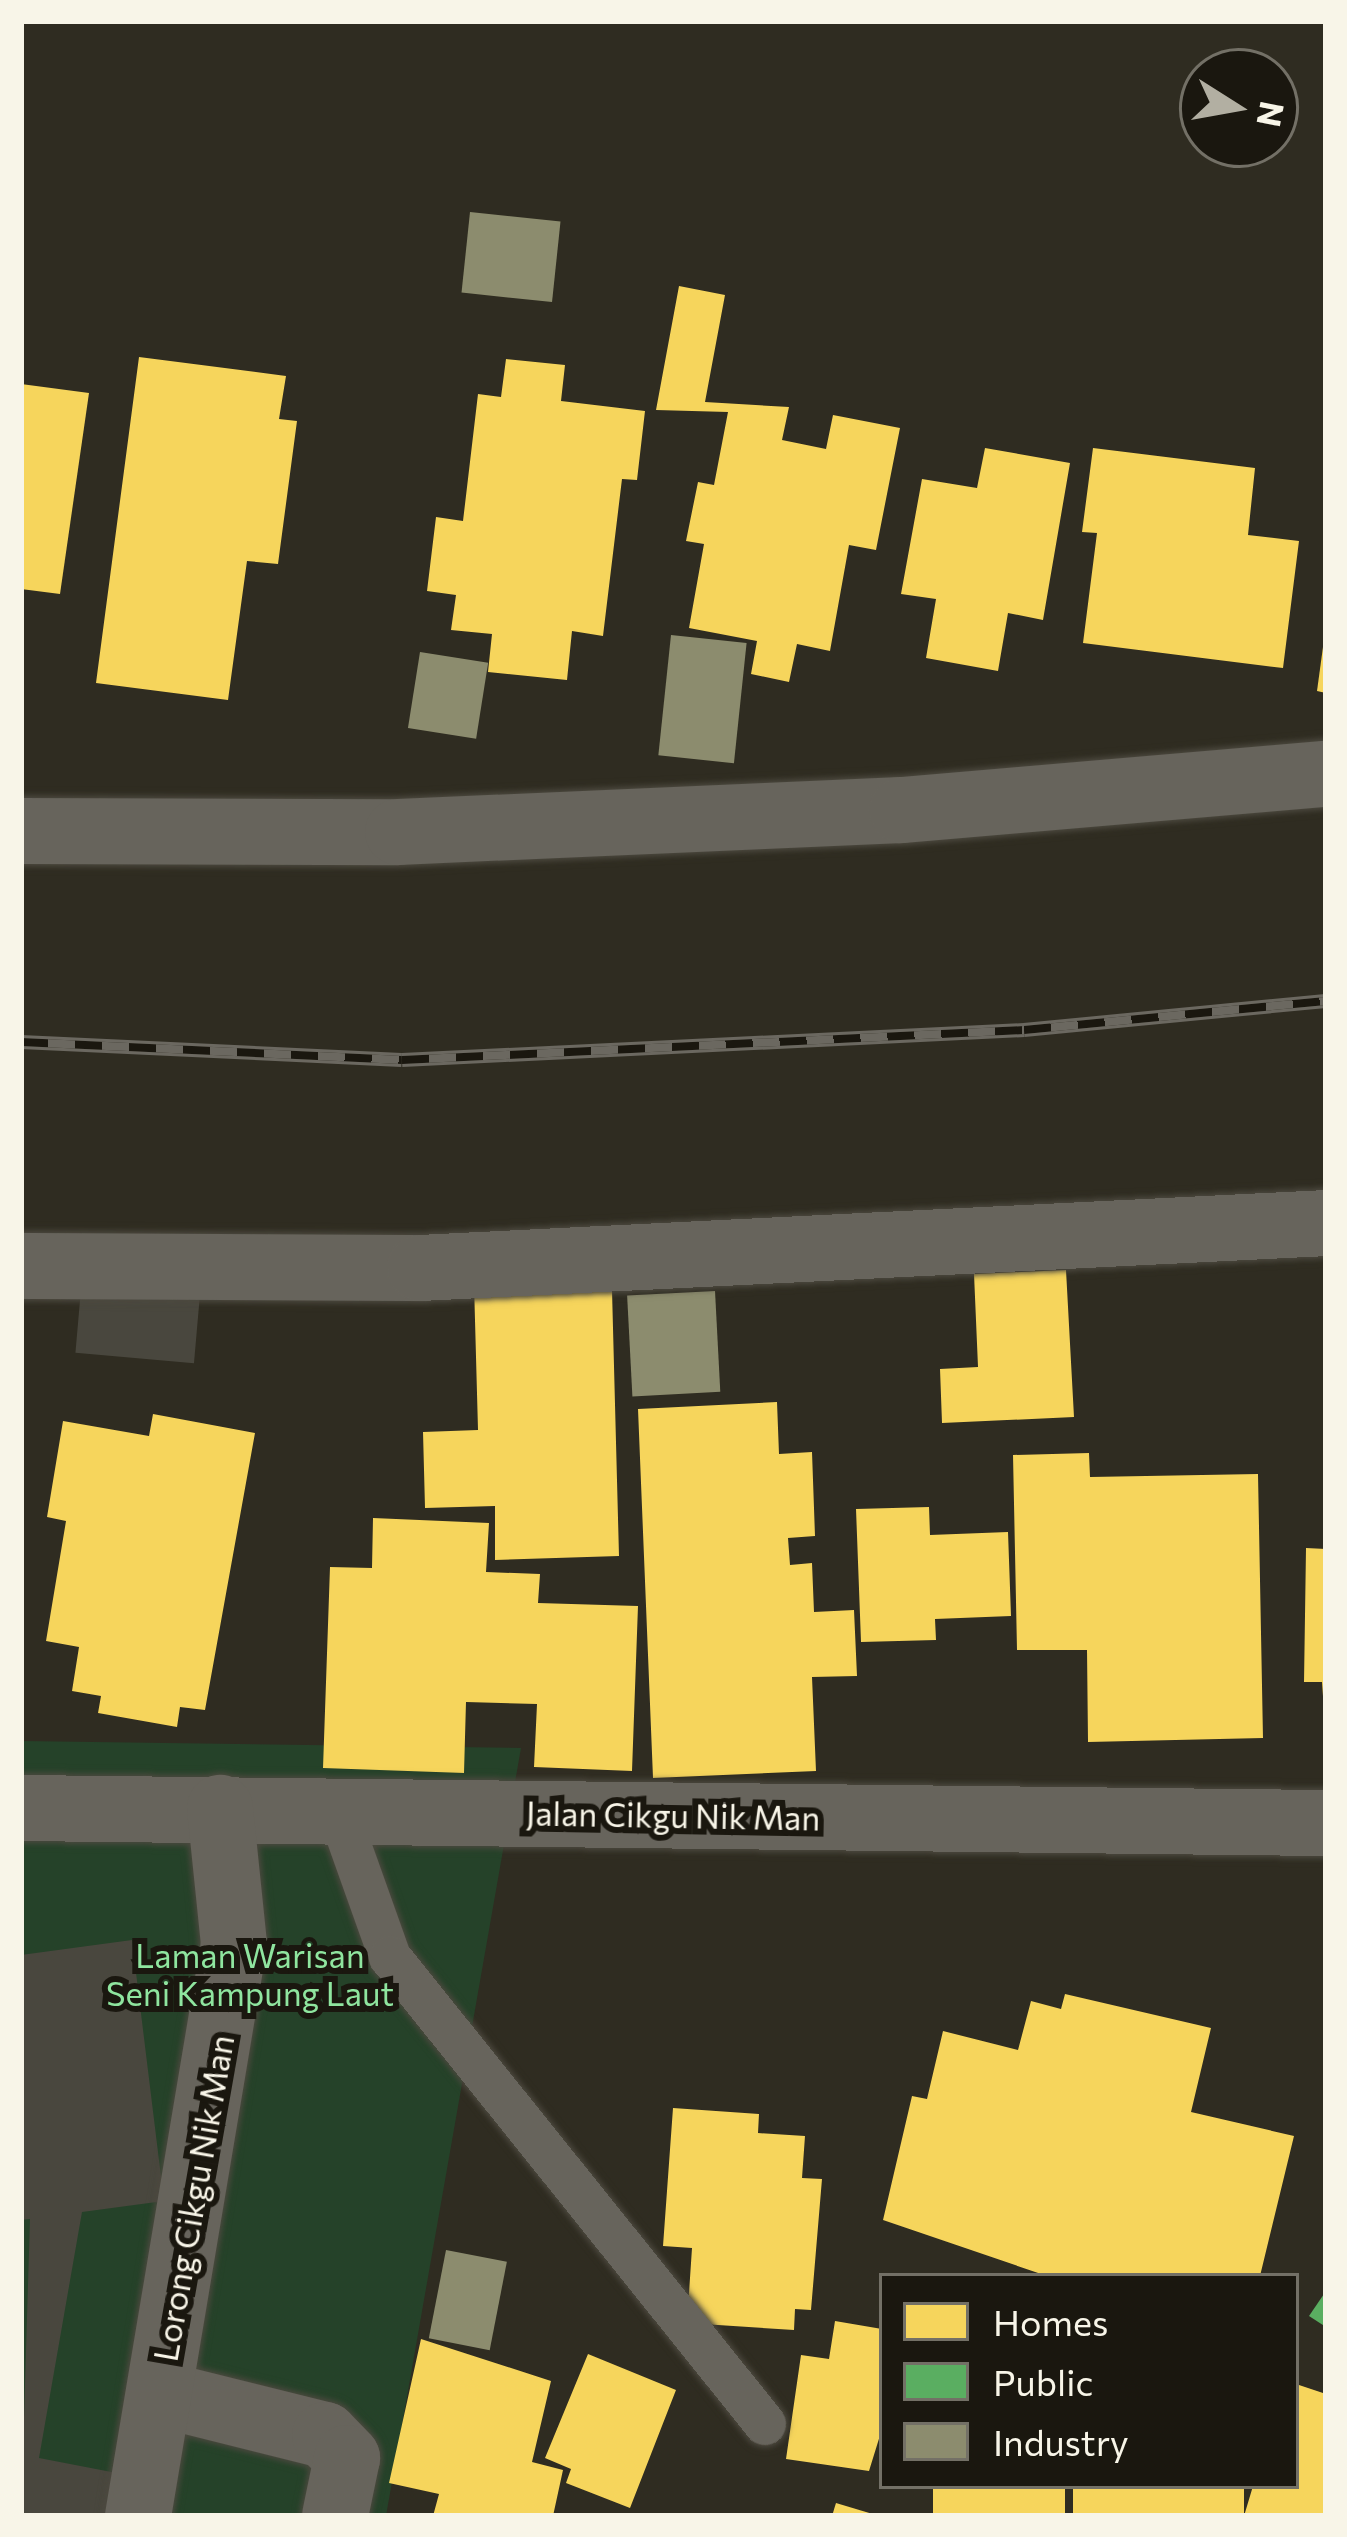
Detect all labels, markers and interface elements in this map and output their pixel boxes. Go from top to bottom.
north arrow [1179,48,1299,168]
text: N [1249,98,1294,130]
street label: Jalan Cikgu Nik Man [526,1793,820,1837]
park label: Laman Warisan Seni Kampung Laut [106,1935,394,2013]
street label: Lorong Cikgu Nik Man [145,2032,241,2364]
legend [879,2273,1299,2489]
text: Homes [993,2299,1108,2343]
text: Public [993,2359,1093,2403]
text: Industry [993,2419,1129,2463]

